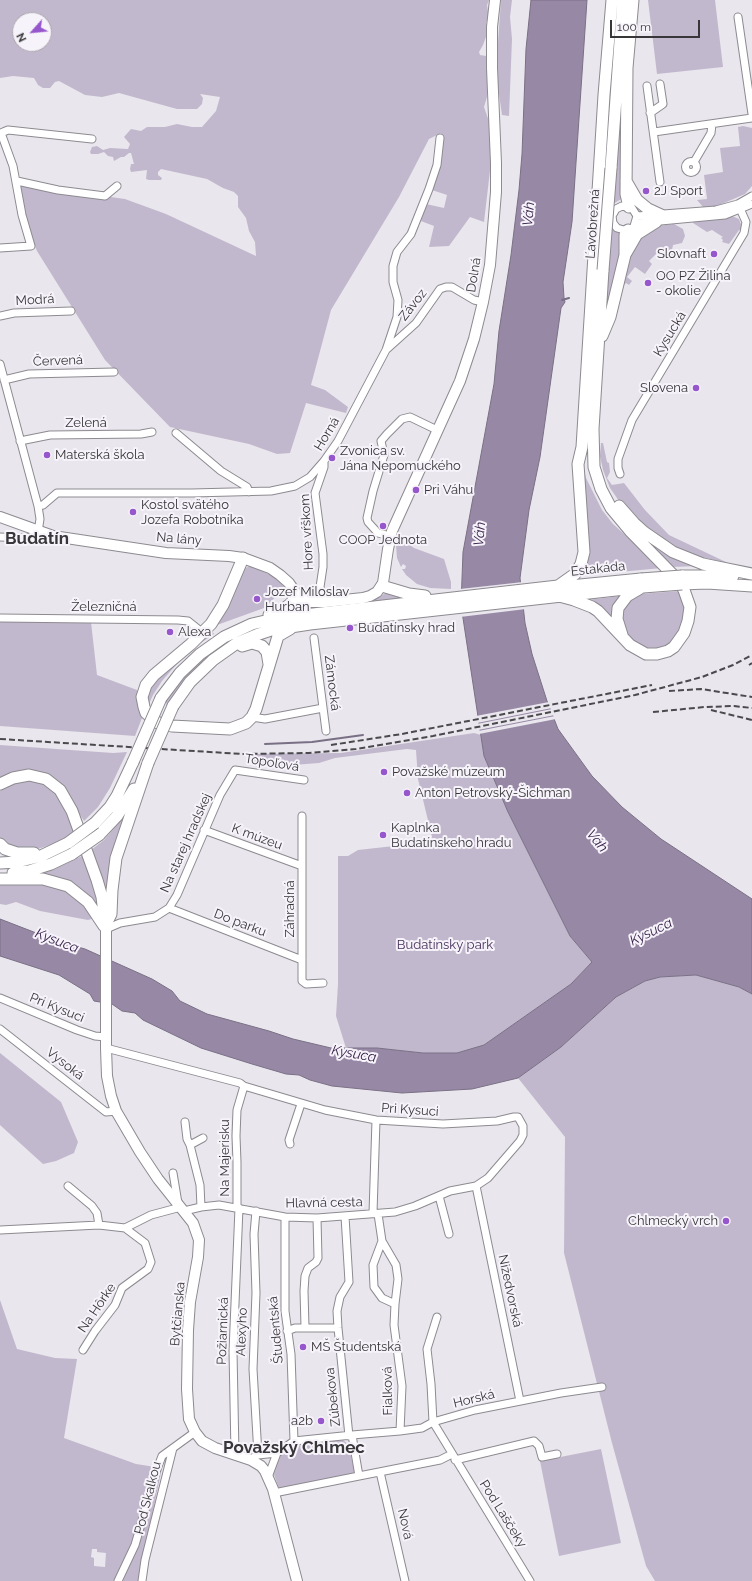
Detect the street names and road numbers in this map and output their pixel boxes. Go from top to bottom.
street label: Ľavobrežná [583,189,603,259]
street label: Dolná [464,256,484,294]
street label: Závoz [396,286,430,324]
street label: Modrá [15,291,55,309]
street label: Kysucká [650,309,690,359]
street label: Červená [33,352,83,370]
street label: Horná [311,414,343,454]
street label: Zelená [65,415,107,431]
street label: Hore vŕškom [297,493,317,571]
street label: Na lány [156,529,202,549]
street label: Estakáda [570,558,626,580]
street label: Železničná [71,599,137,615]
street label: Zámocká [321,654,343,712]
street label: Topoľová [244,751,300,775]
street label: Na starej hradskej [157,791,215,895]
street label: K múzeu [229,821,285,853]
street label: Záhradná [282,880,298,938]
street label: Do parku [212,906,268,940]
street label: Pri Kysuci [27,990,87,1026]
street label: Vysoká [43,1044,87,1084]
street label: Pri Kysuci [381,1100,439,1120]
street label: Na Majerisku [217,1119,233,1197]
street label: Hlavná cesta [285,1195,363,1211]
street label: Nižedvorská [495,1253,525,1329]
street label: Na Hôrke [75,1280,119,1336]
street label: Bytčianska [167,1281,189,1347]
street label: Študentská [265,1296,287,1364]
street label: Požiarnická [214,1297,232,1365]
street label: Alexyho [233,1307,251,1357]
street label: Fialková [380,1366,396,1416]
street label: Zúbekova [322,1367,344,1427]
street label: Horská [452,1386,496,1412]
street label: Pod Skalkou [131,1460,165,1536]
street label: Pod Laščeky [476,1477,530,1551]
street label: Nová [394,1507,416,1541]

